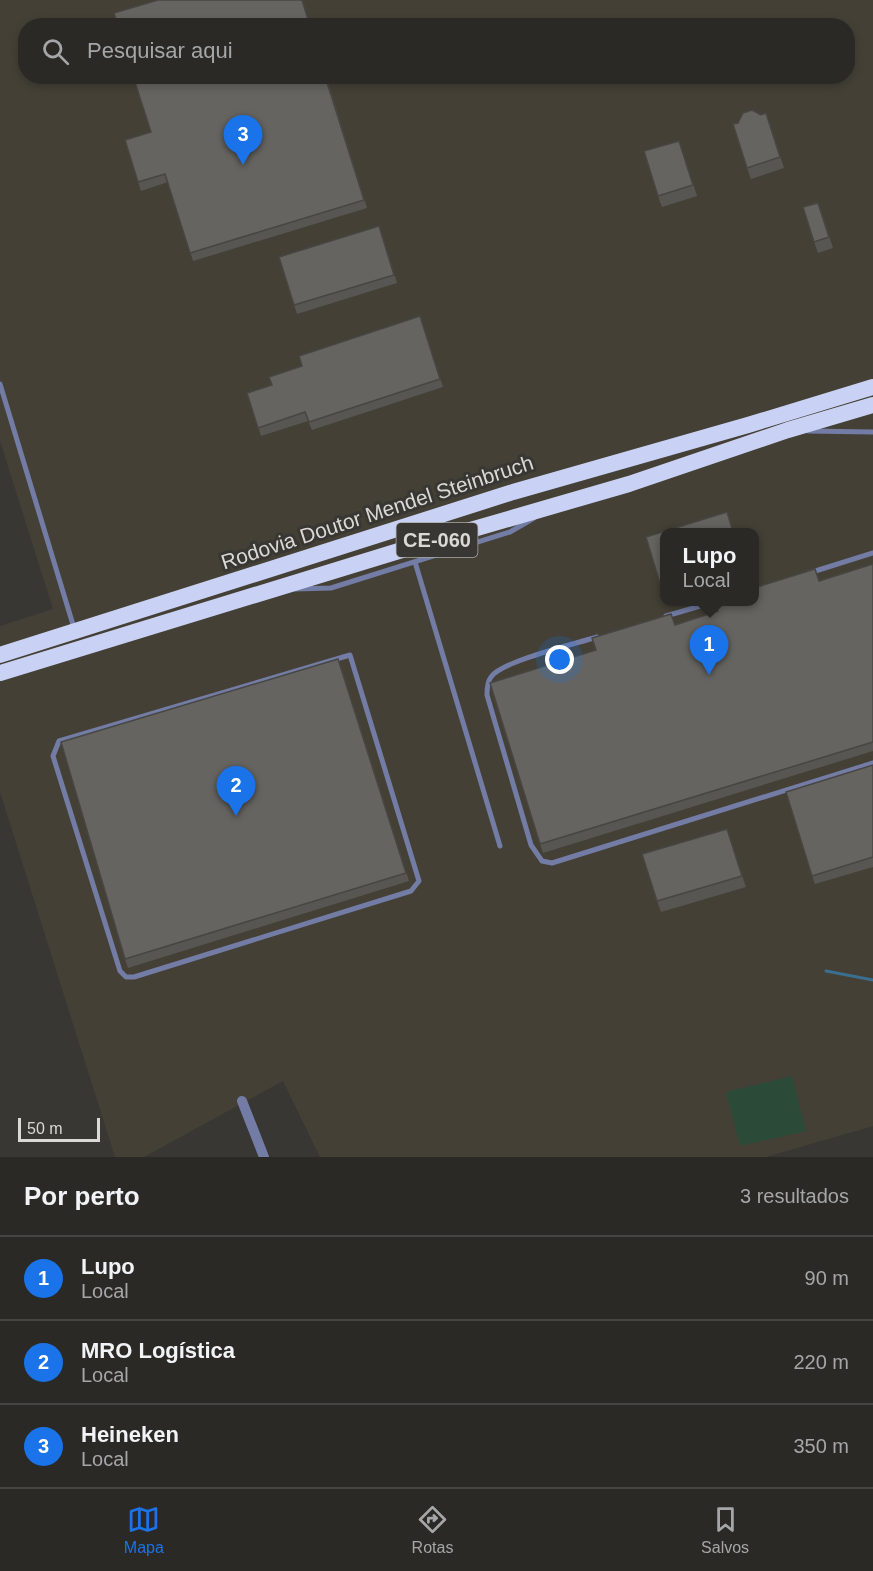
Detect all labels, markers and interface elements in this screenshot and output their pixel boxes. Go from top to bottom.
search box [18,18,855,84]
icon: search [39,35,72,68]
text: Pesquisar aqui [87,38,233,63]
pin: 3 [224,116,262,165]
street label: Rodovia Doutor Mendel Steinbruch [218,451,536,573]
road number: CE-060 [396,523,478,557]
popup [660,528,759,606]
text: Lupo [683,543,736,568]
text: Local [683,569,730,591]
pin: 1 [690,626,728,675]
your location [545,645,574,674]
pin: 2 [216,766,256,816]
scale bar [18,1115,100,1142]
text: 50 m [27,1120,63,1137]
text: Por perto [24,1181,140,1211]
text: 3 resultados [740,1185,849,1207]
text: Lupo [81,1254,135,1279]
text: 1 [38,1267,49,1289]
text: 90 m [805,1267,849,1289]
text: Local [81,1280,129,1302]
text: MRO Logística [81,1338,235,1363]
text: 2 [38,1351,49,1373]
text: 220 m [793,1351,849,1373]
text: Local [81,1364,129,1386]
text: Heineken [81,1422,179,1447]
text: 3 [38,1435,49,1457]
text: 350 m [793,1435,849,1457]
text: Local [81,1448,129,1470]
tab: Mapa [124,1503,164,1557]
tab: Rotas [412,1503,453,1557]
tab: Salvos [701,1503,749,1557]

